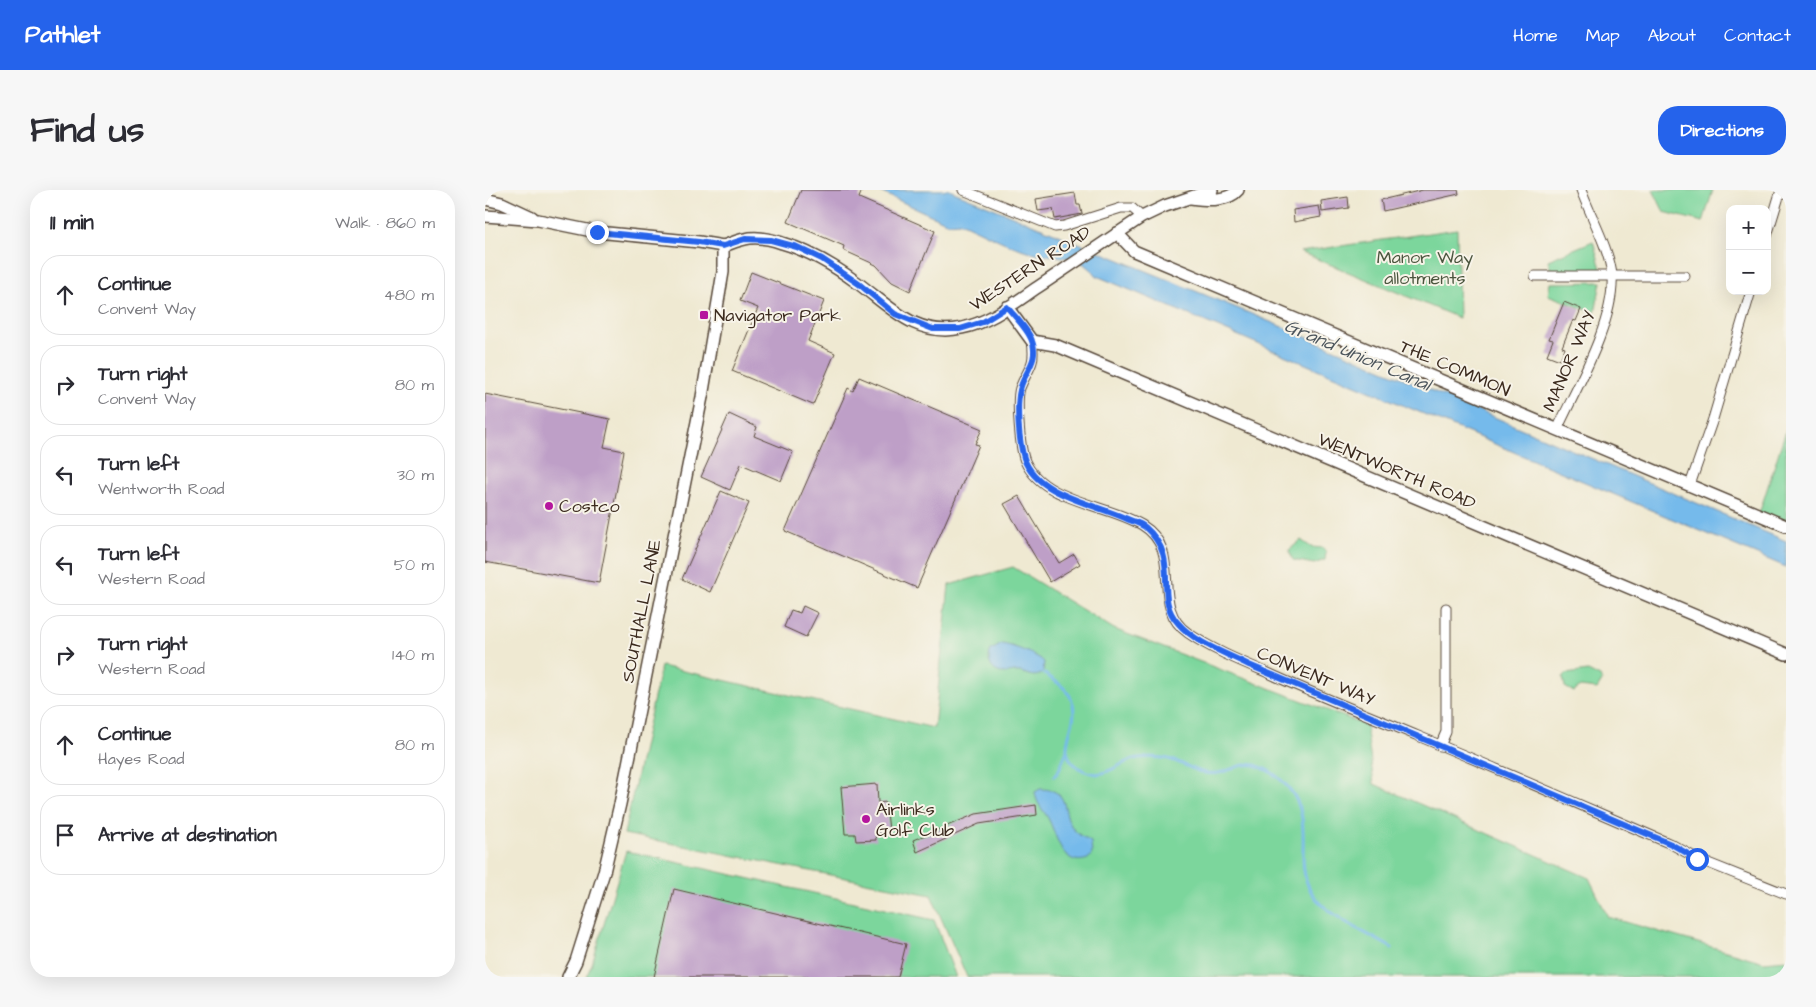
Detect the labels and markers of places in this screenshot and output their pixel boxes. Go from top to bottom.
place label: Navigator Park [714,303,841,329]
marker: Navigator Park [698,309,710,321]
place label: Costco [559,494,620,519]
marker: Costco [543,500,555,512]
place label: Airlinks Golf Club [876,797,954,843]
marker: Airlinks Golf Club [860,813,872,825]

